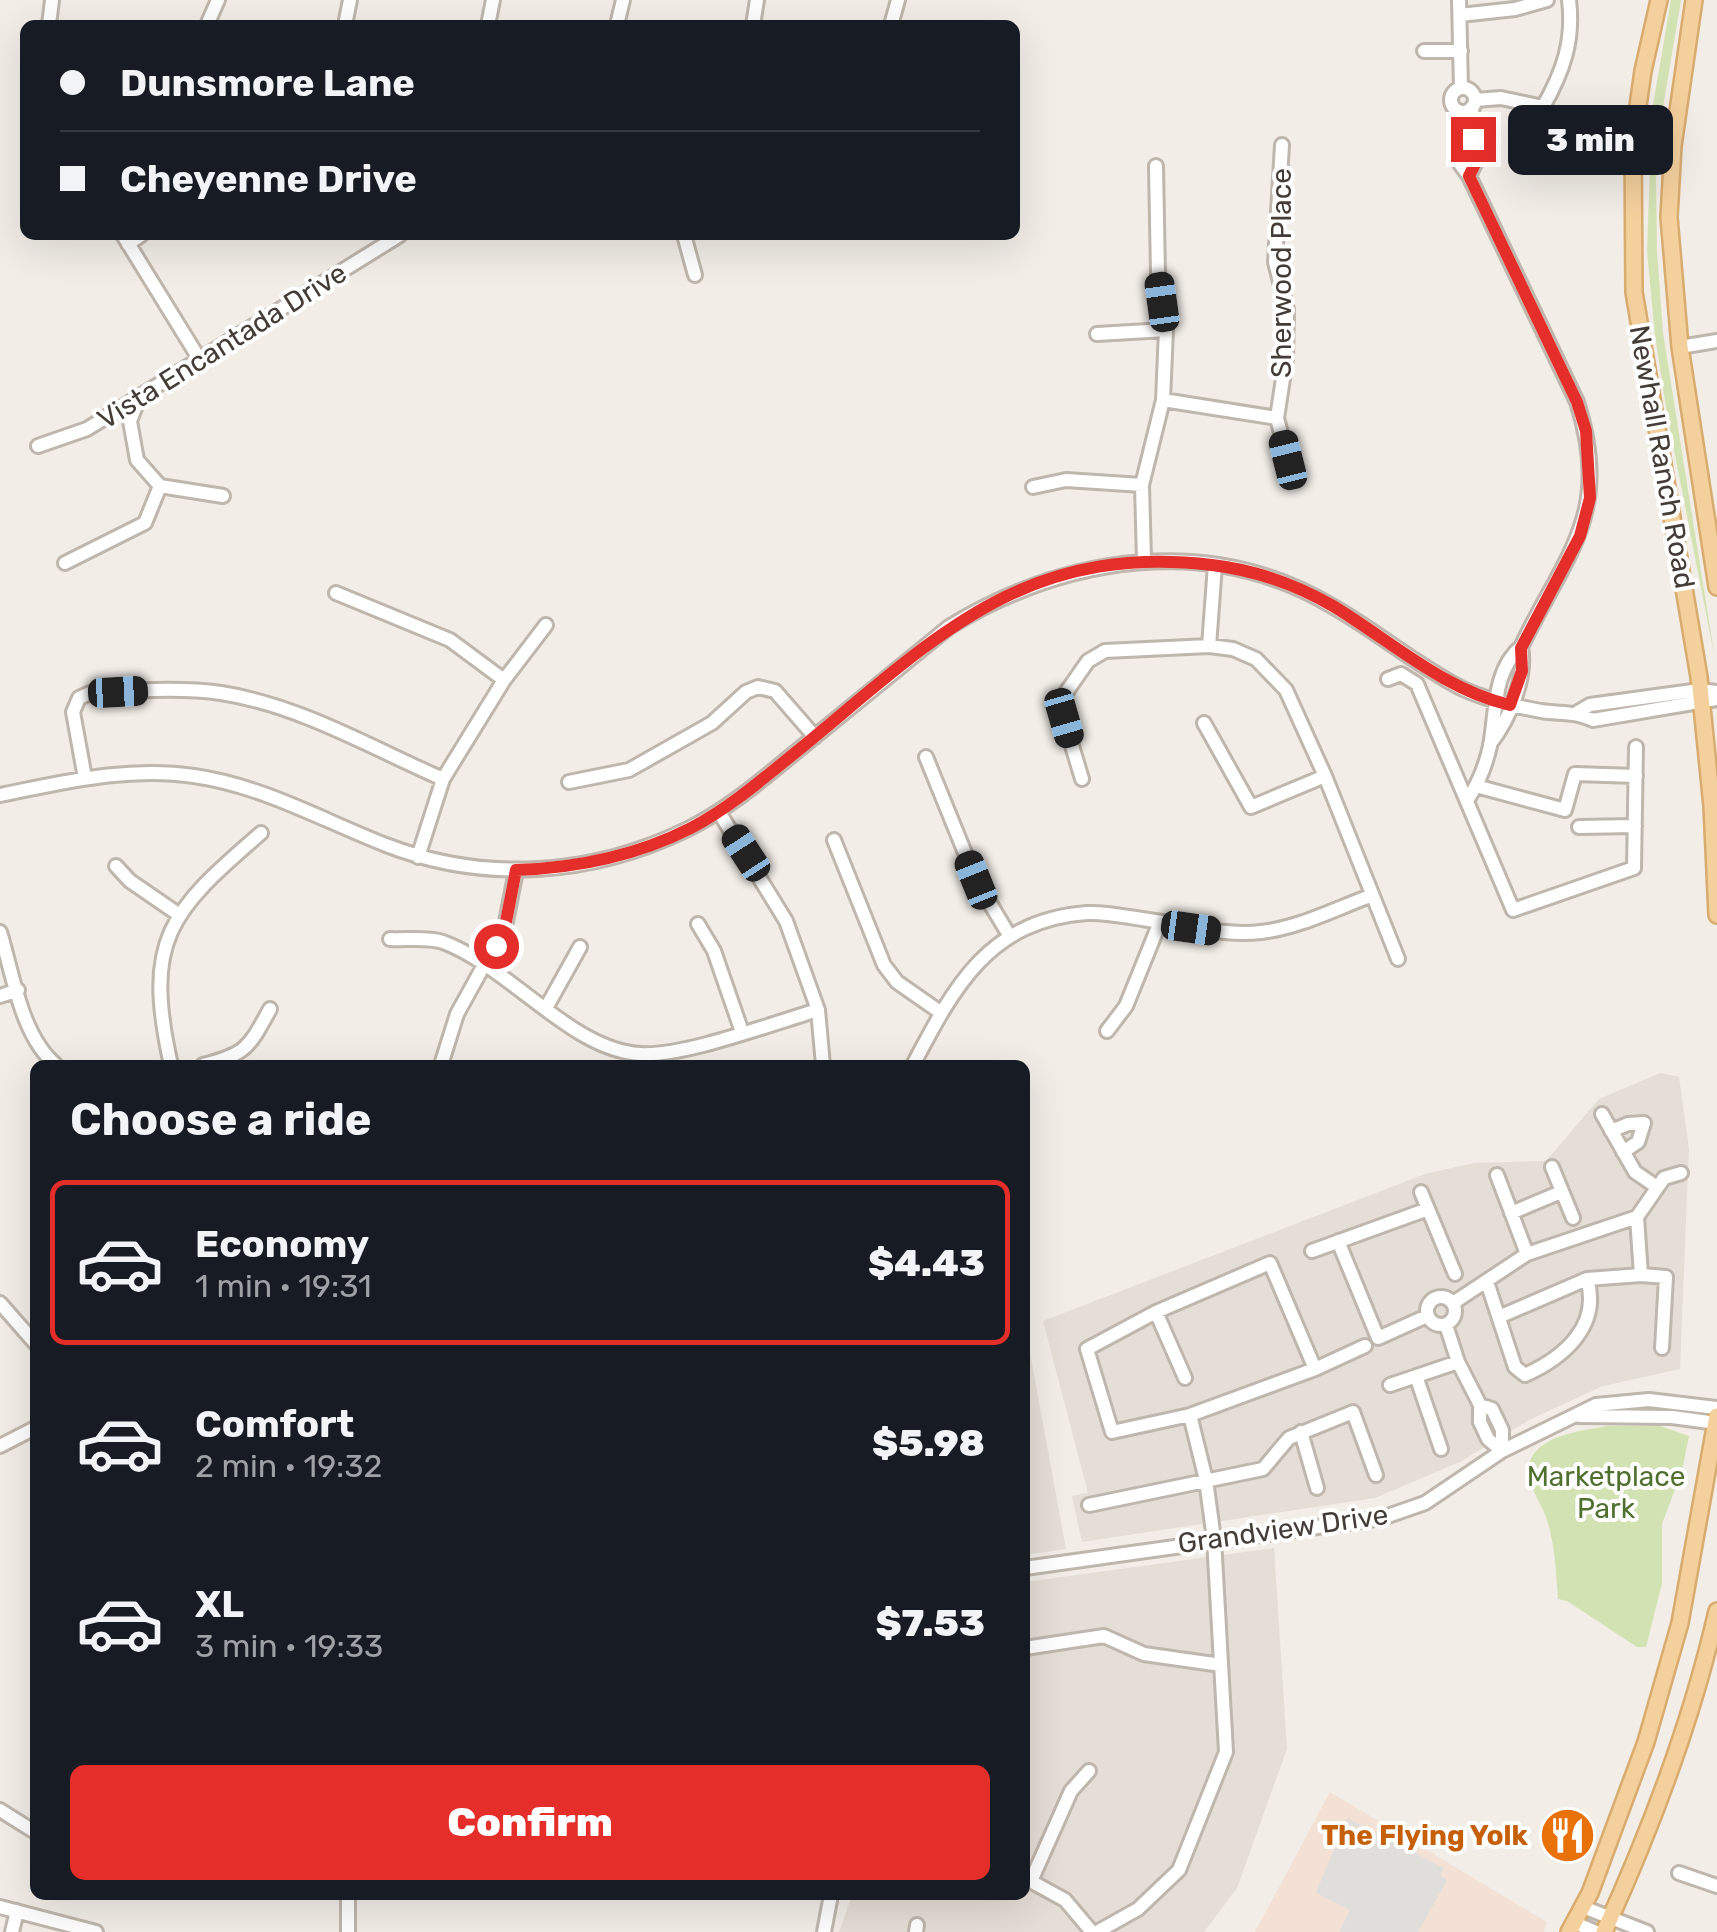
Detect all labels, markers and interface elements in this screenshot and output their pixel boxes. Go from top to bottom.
text: Dunsmore Lane [120,60,415,106]
callout: 3 min [1508,104,1673,174]
route end [1451,117,1496,162]
text: 3 min [1546,121,1635,159]
text: Cheyenne Drive [120,156,417,202]
street label: Sherwood Place [1265,168,1298,378]
street label: Vista Encantada Drive [92,256,352,436]
car [1143,270,1181,334]
street label: Newhall Ranch Road [1623,323,1701,591]
car [1266,427,1310,493]
car [87,675,149,709]
car [1041,685,1087,751]
car [717,820,775,886]
car [951,847,1001,913]
car [1159,909,1223,947]
route start [474,924,519,969]
text: Choose a ride [70,1093,372,1146]
icon: car [75,1218,165,1308]
text: Economy [195,1221,369,1267]
text: $4.43 [868,1240,985,1286]
text: 1 min · 19:31 [195,1267,372,1305]
icon: car [75,1398,165,1488]
text: Comfort [195,1401,354,1447]
text: $5.98 [872,1420,985,1466]
text: 2 min · 19:32 [195,1447,382,1485]
park label: Marketplace Park [1527,1460,1685,1525]
street label: Grandview Drive [1176,1498,1390,1560]
icon: car [75,1578,165,1668]
text: XL [195,1581,244,1627]
text: $7.53 [875,1600,985,1646]
text: 3 min · 19:33 [195,1627,383,1665]
button: Confirm [70,1765,990,1880]
restaurant icon: The Flying Yolk [1537,1805,1597,1865]
place label: The Flying Yolk [1321,1819,1529,1852]

